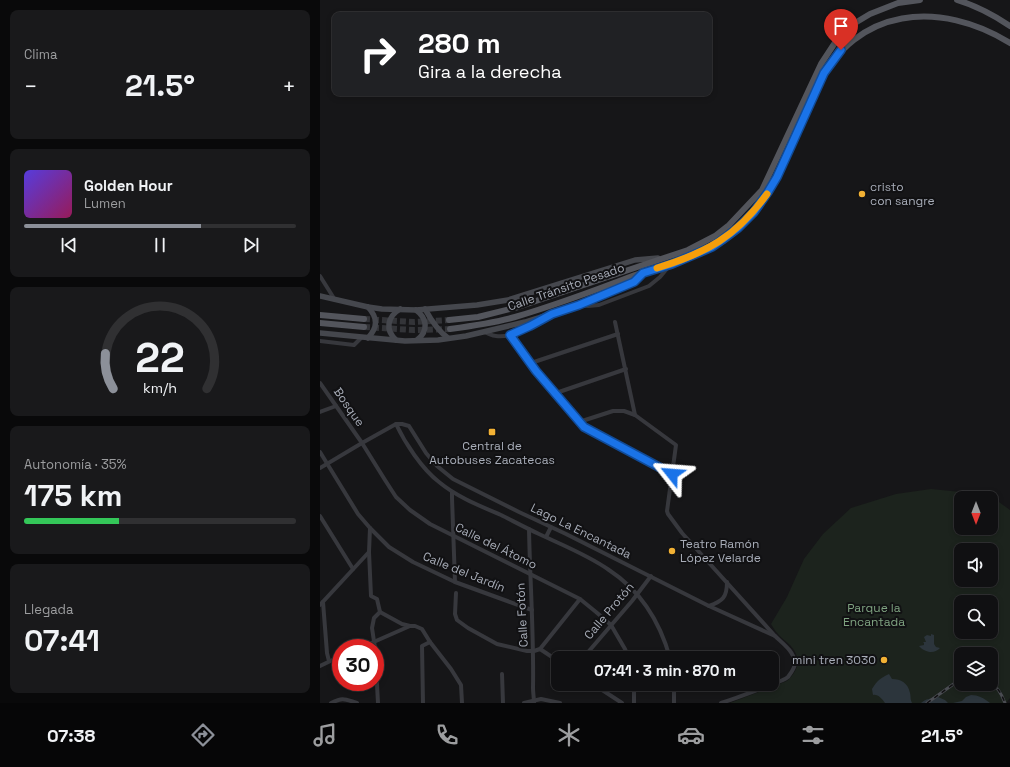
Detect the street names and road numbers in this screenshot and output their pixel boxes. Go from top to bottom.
street label: Calle Tránsito Pesado [506,260,626,314]
street label: Bosque [330,384,368,430]
street label: Lago La Encantada [528,500,634,562]
street label: Calle del Átomo [452,519,540,573]
street label: Calle del Jardín [420,548,508,596]
street label: Calle Protón [581,579,637,643]
street label: Calle Fotón [512,582,532,648]

